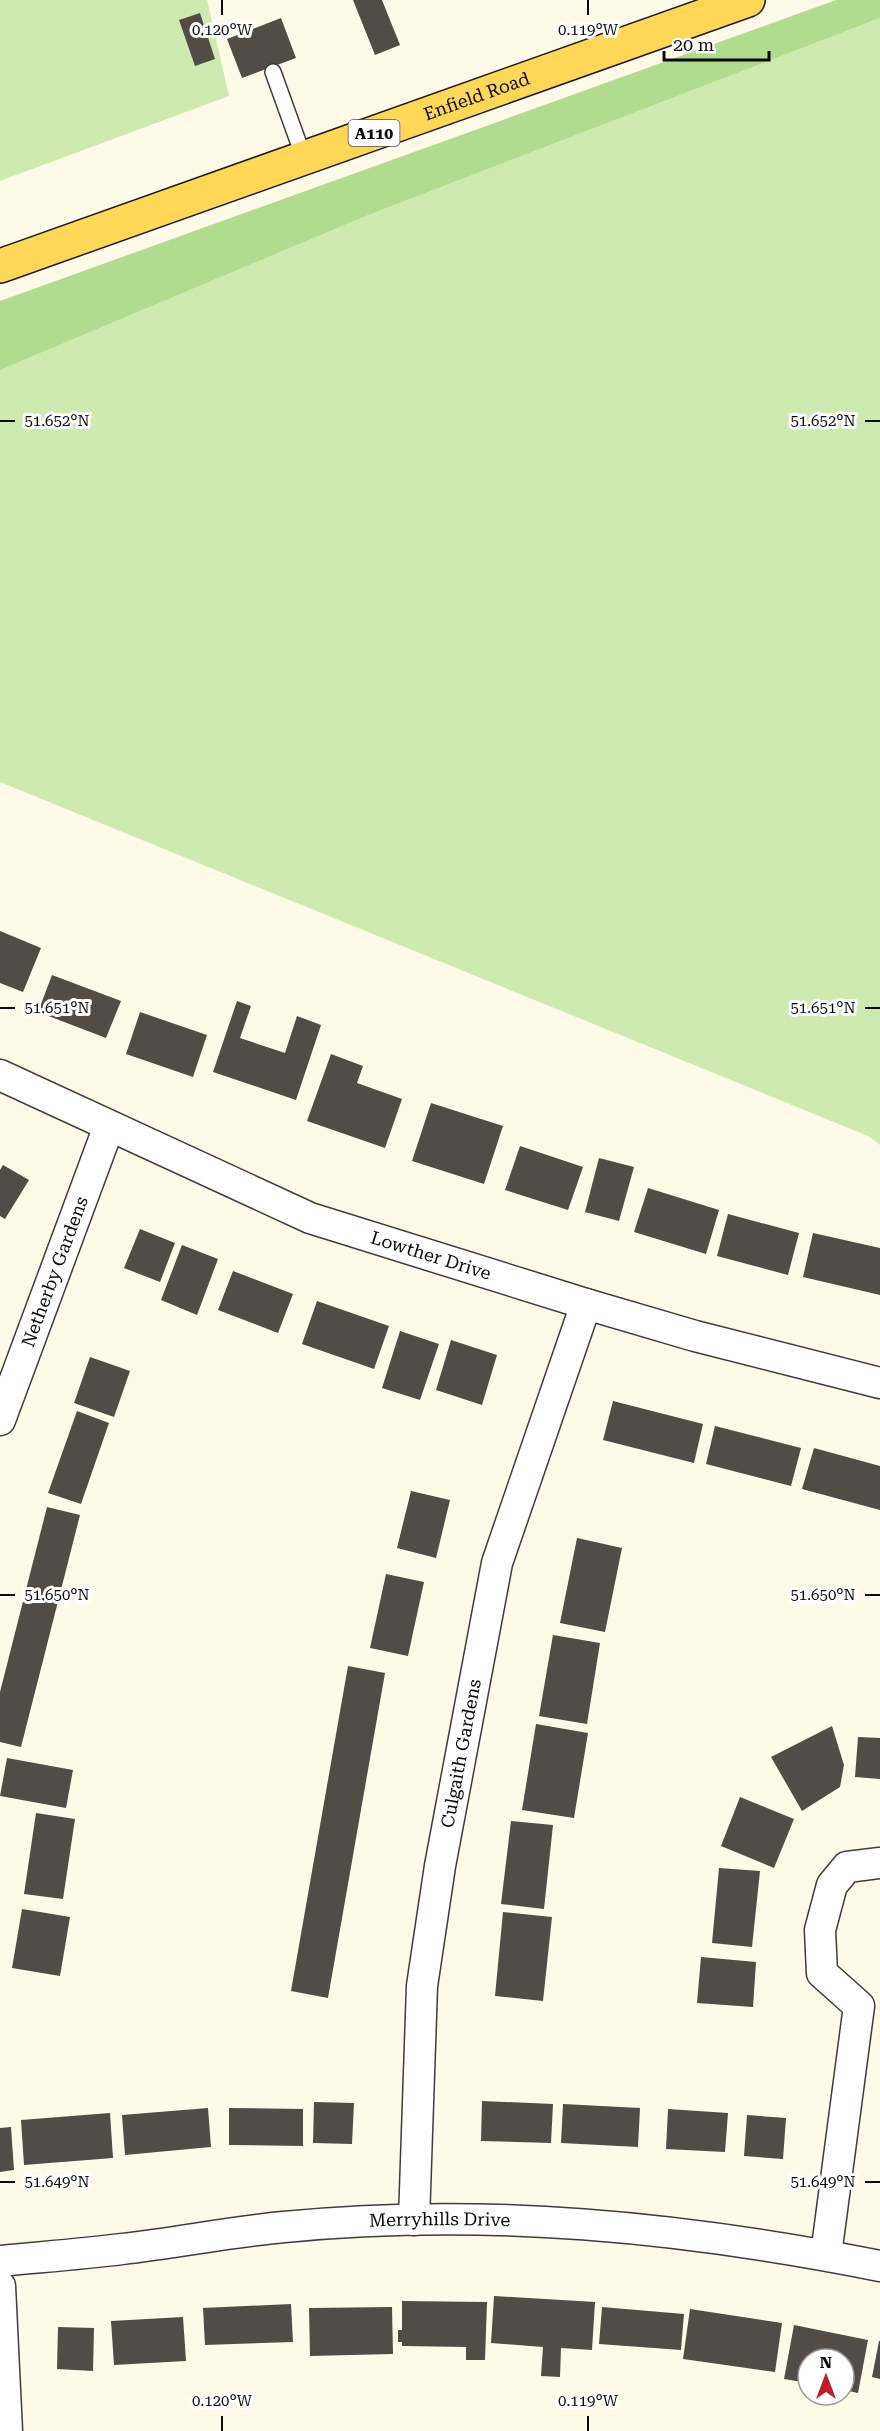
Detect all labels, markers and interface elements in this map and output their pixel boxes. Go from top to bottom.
text: 0.120°W [192,21,253,39]
text: 0.119°W [558,21,619,39]
scale bar [664,24,769,62]
text: 20 m [673,34,714,55]
street label: Enfield Road [421,67,533,124]
road number: A110 [348,120,400,146]
text: 51.652°N [24,412,90,430]
text: 51.652°N [790,412,856,430]
text: 51.651°N [24,999,90,1017]
text: 51.651°N [790,999,856,1017]
street label: Netherby Gardens [17,1193,92,1350]
street label: Lowther Drive [368,1227,494,1284]
text: 51.650°N [24,1586,90,1604]
text: 51.650°N [790,1586,856,1604]
street label: Culgaith Gardens [436,1677,485,1830]
text: 51.649°N [24,2173,90,2191]
text: 51.649°N [790,2173,856,2191]
street label: Merryhills Drive [369,2208,511,2231]
north arrow [796,2347,856,2407]
text: N [820,2353,832,2372]
text: 0.120°W [192,2392,253,2410]
text: 0.119°W [558,2392,619,2410]

